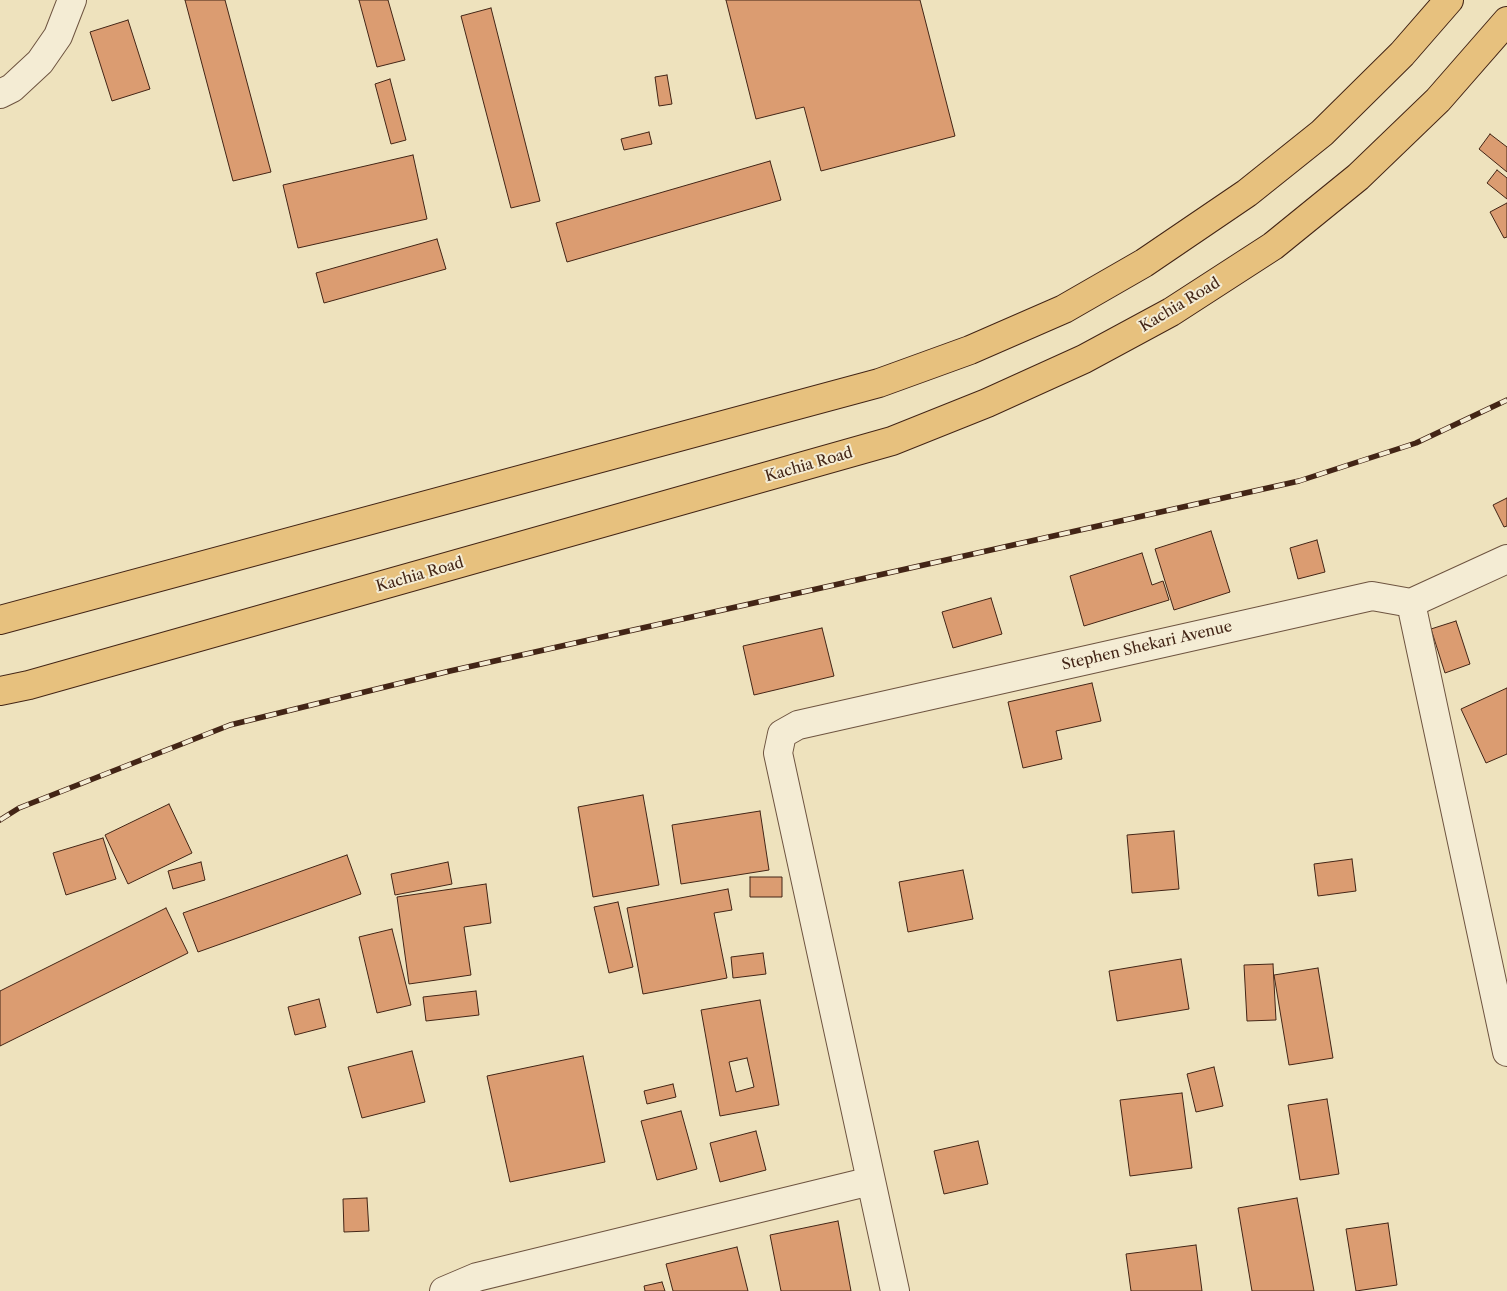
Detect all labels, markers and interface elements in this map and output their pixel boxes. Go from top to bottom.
street label: Kachia Road [1137,274,1223,336]
street label: Kachia Road [763,444,855,486]
street label: Kachia Road [374,554,466,596]
street label: Stephen Shekari Avenue [1060,618,1234,674]

